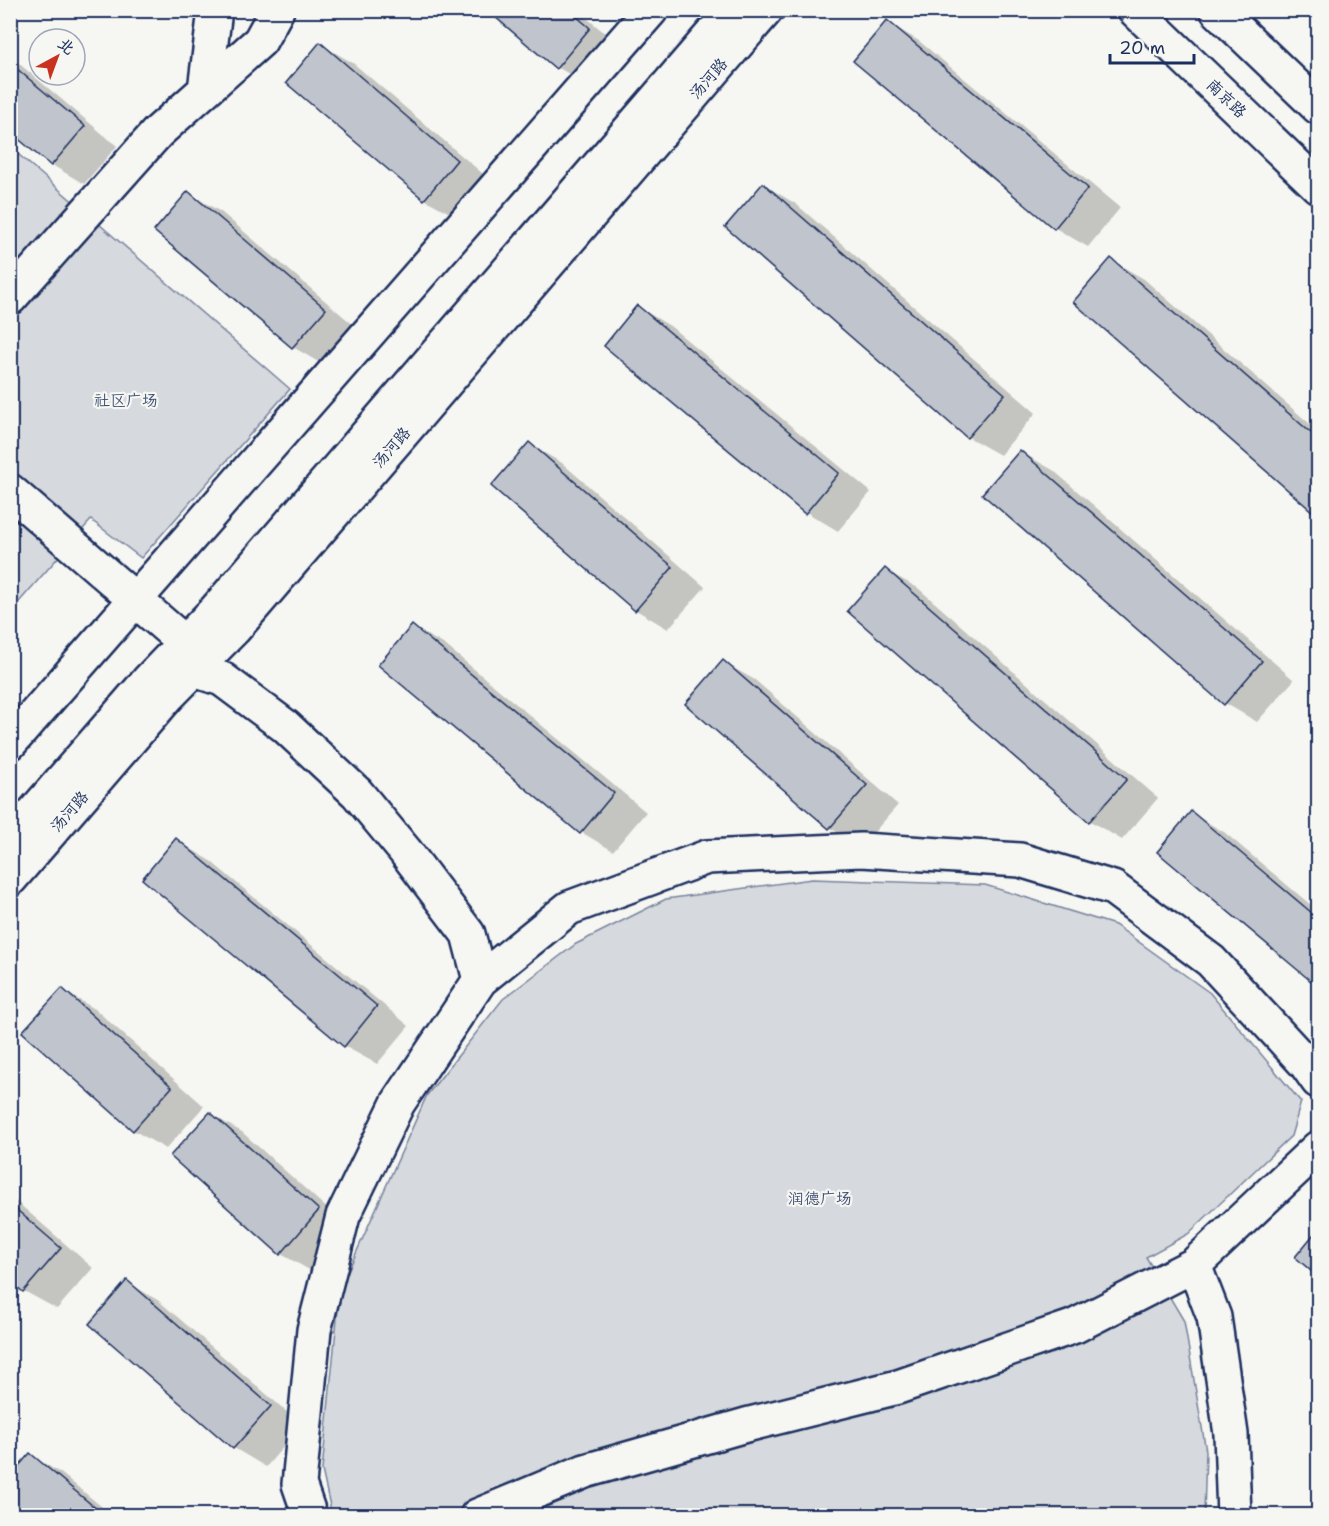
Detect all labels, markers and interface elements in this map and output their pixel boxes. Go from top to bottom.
north arrow [27,27,87,87]
scale bar [1110,27,1194,65]
text: 北 [54,33,79,59]
text: 20 m [1119,36,1165,60]
street label: 汤河路 [685,53,732,103]
street label: 南京路 [1202,74,1251,123]
park label: 社区广场 [94,390,158,411]
street label: 汤河路 [368,422,415,472]
street label: 汤河路 [46,786,93,836]
park label: 润德广场 [788,1188,852,1209]

